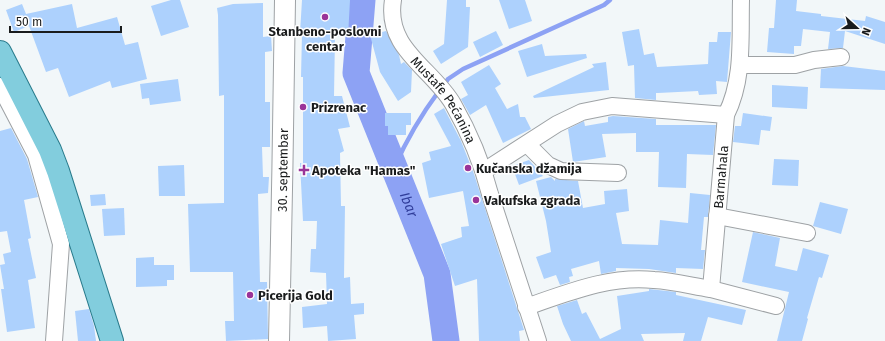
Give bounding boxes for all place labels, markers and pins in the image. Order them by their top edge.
marker: Stanbeno-poslovni centar [320,12,330,22]
place label: Stanbeno-poslovni centar [269,24,382,54]
place label: Prizrenac [311,100,367,115]
marker: Prizrenac [298,102,308,112]
place label: Kučanska džamija [476,161,582,176]
place label: Apoteka "Hamas" [311,163,416,178]
marker: Kučanska džamija [463,163,473,173]
marker: Apoteka "Hamas" [299,165,309,175]
place label: Vakufska zgrada [483,193,580,208]
marker: Vakufska zgrada [471,195,481,205]
place label: Picerija Gold [258,288,333,303]
marker: Picerija Gold [245,290,255,300]

